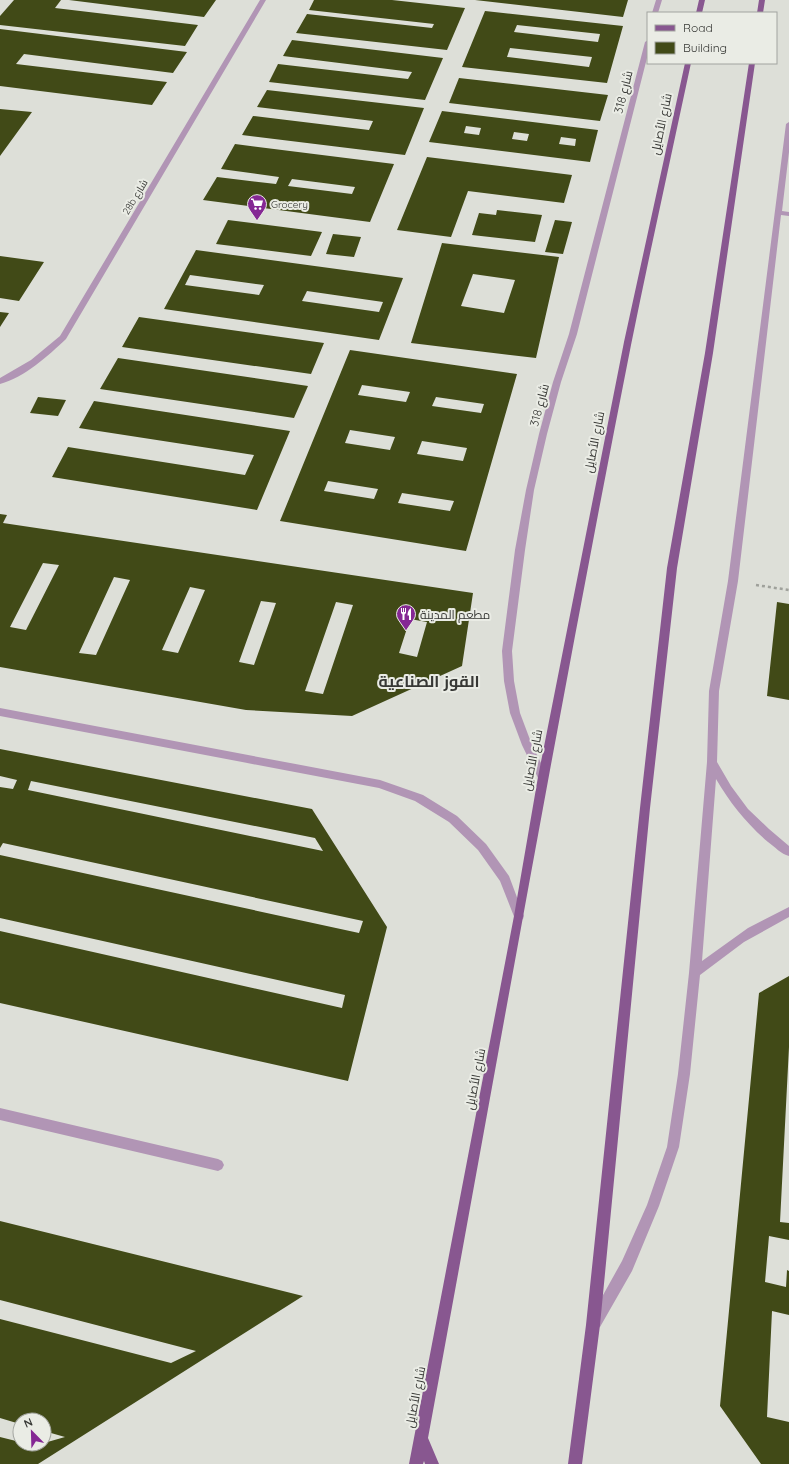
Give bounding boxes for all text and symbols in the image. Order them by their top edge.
legend [647,12,777,64]
text: Road [683,20,713,35]
text: Building [683,40,727,55]
street label: شارع 318 [610,69,637,115]
street label: شارع الأصايل [647,92,676,156]
street label: 28b شارع [119,177,151,217]
supermarket icon: Grocery [246,193,268,221]
place label: Grocery [271,198,308,211]
street label: شارع 318 [526,382,553,428]
street label: شارع الأصايل [581,410,608,474]
restaurant icon: مطعم المدينة [395,603,417,631]
place label: مطعم المدينة [420,607,490,623]
district label: القوز الصناعية [378,671,480,691]
street label: شارع الأصايل [519,728,546,792]
street label: شارع الأصايل [462,1047,489,1111]
street label: شارع الأصايل [402,1365,429,1429]
north arrow [12,1412,52,1452]
text: N [22,1415,35,1431]

